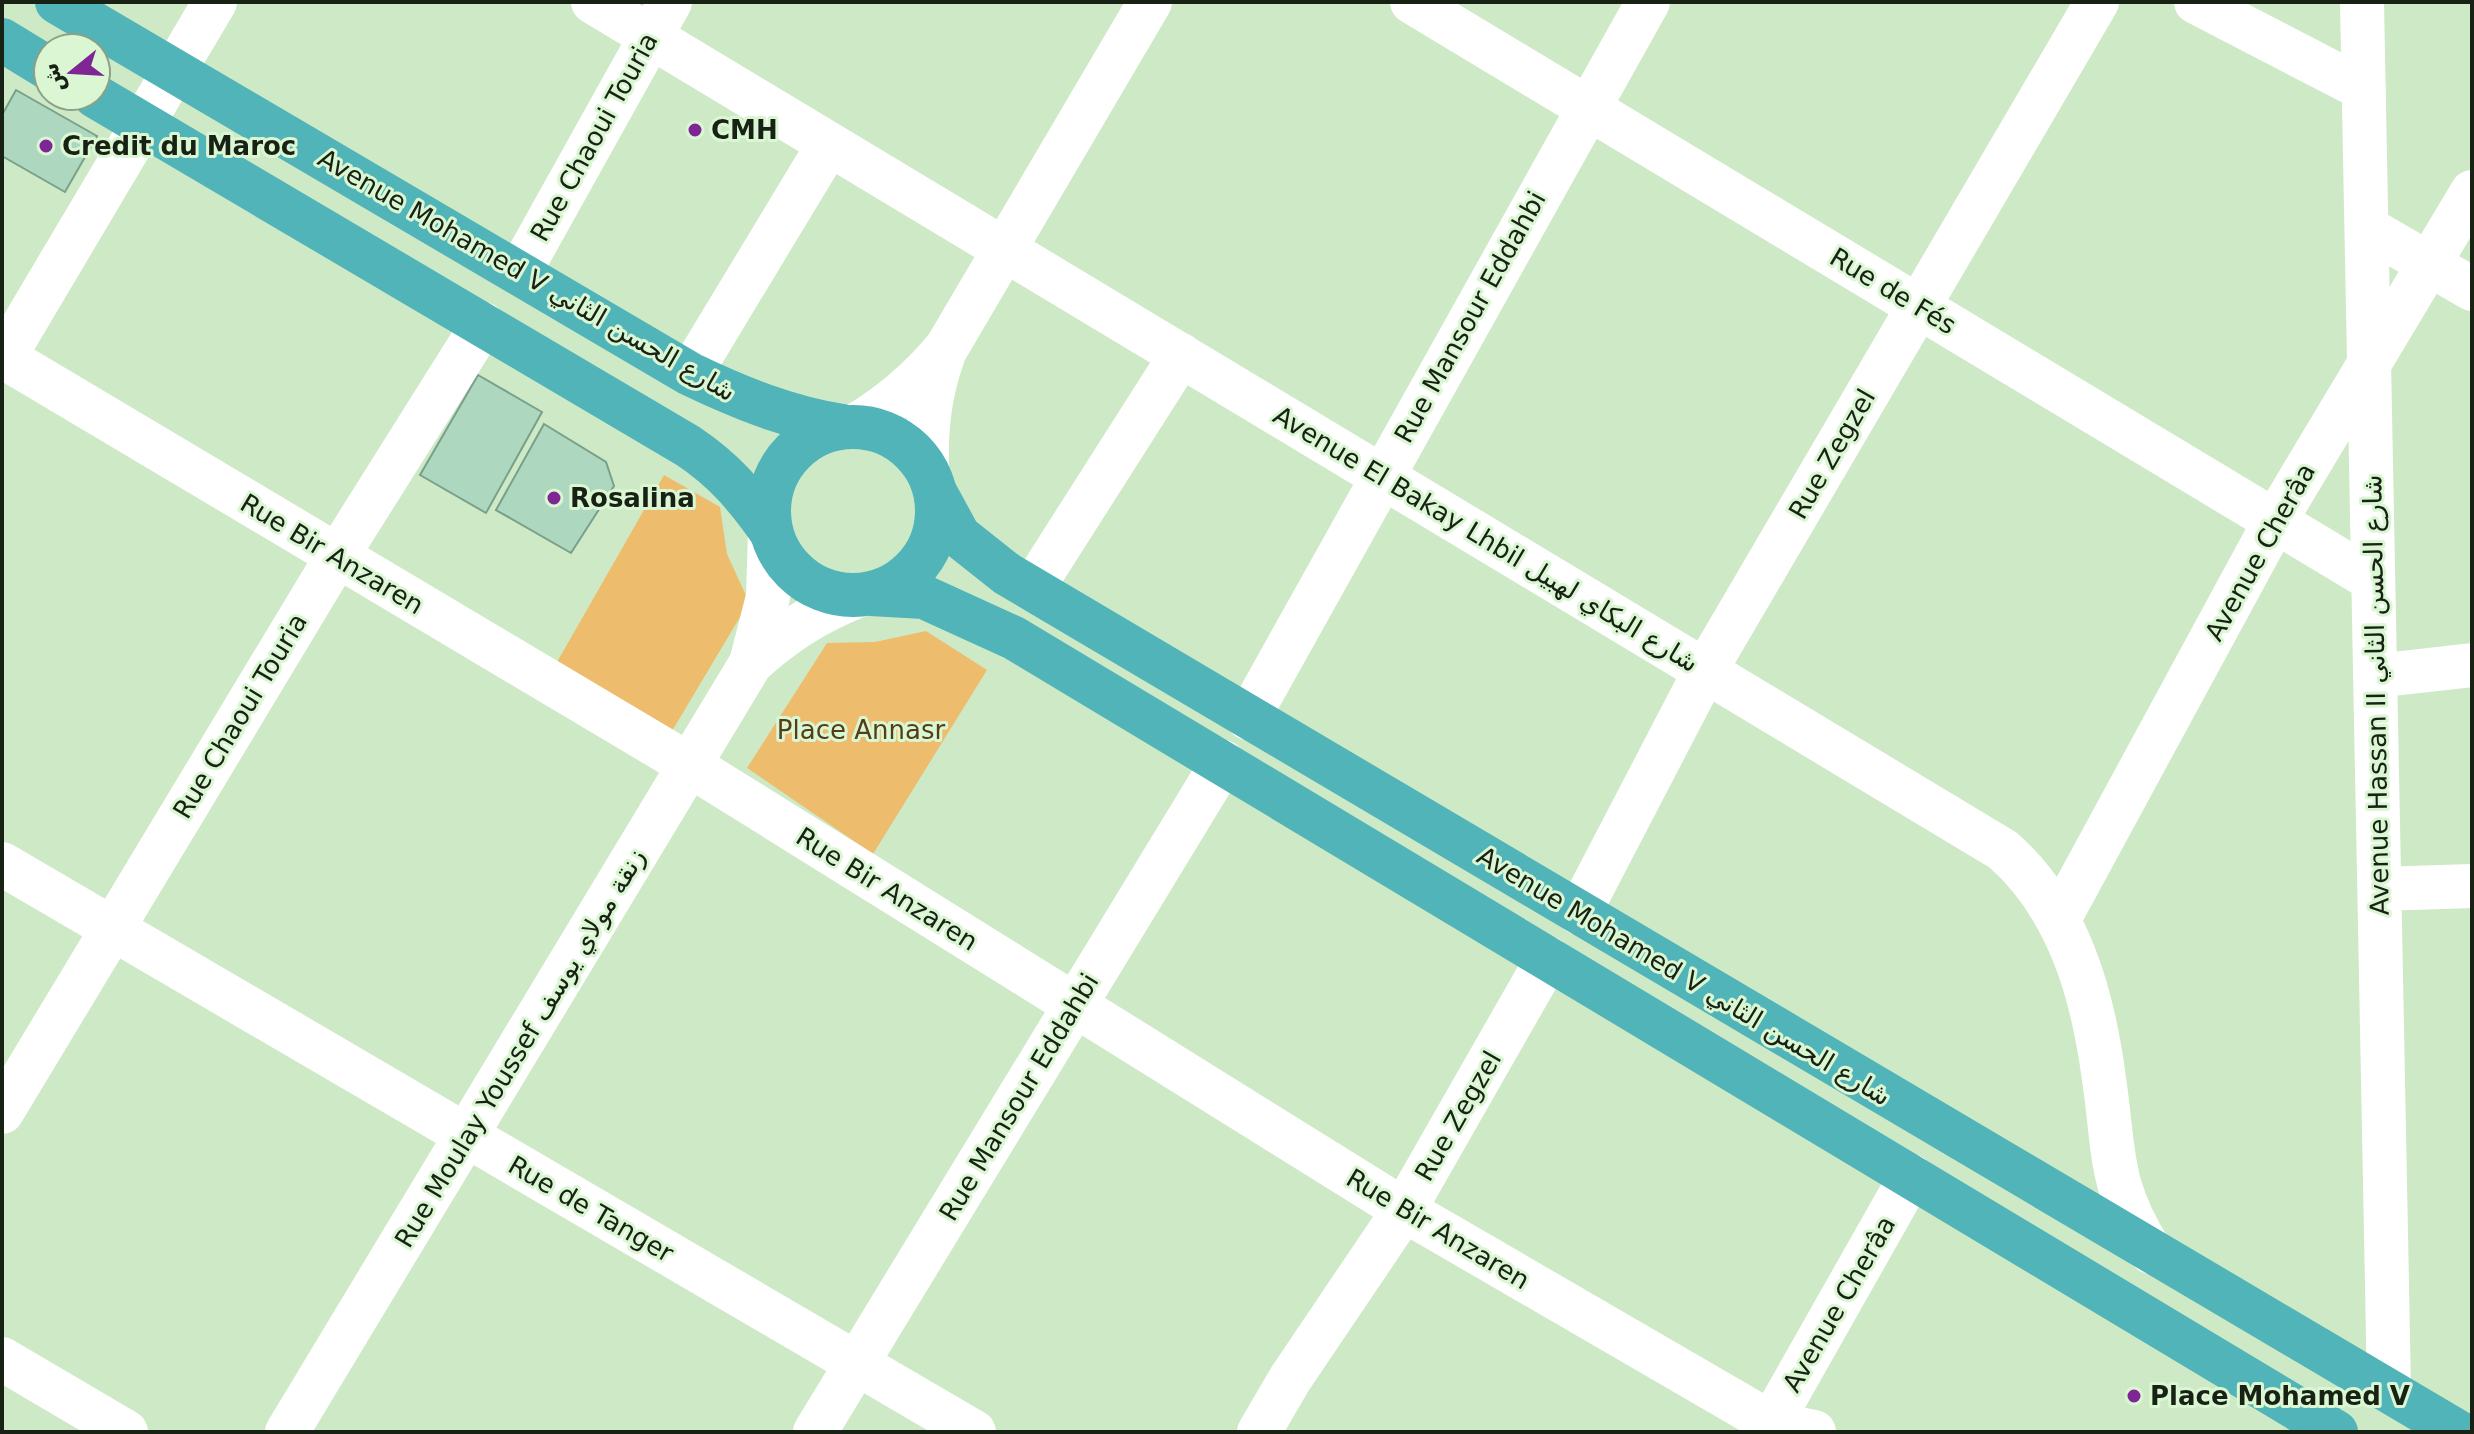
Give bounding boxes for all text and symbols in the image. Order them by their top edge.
street label: Rue Chaoui Touria [524,27,664,247]
north arrow [32,32,112,112]
text: ش [37,60,70,96]
place label: CMH [711,115,778,145]
marker: CMH [686,121,704,139]
place label: Credit du Maroc [62,131,296,161]
marker: Credit du Maroc [37,137,55,155]
street label: Avenue Mohamed V شارع الحسن الثاني [313,143,741,408]
street label: Rue Mansour Eddahbi [1388,186,1552,448]
street label: Rue de Fés [1825,242,1961,340]
street label: Rue Zegzel [1783,384,1881,524]
street label: Avenue El Bakay Lhbil شارع البكاي لهبيل [1268,400,1704,679]
street label: Avenue Cherâa [2199,458,2321,646]
street label: Avenue Hassan II شارع الحسن الثاني [2357,474,2396,916]
place label: Rosalina [570,483,695,513]
street label: Rue Bir Anzaren [235,488,429,620]
marker: Rosalina [545,489,563,507]
street label: Rue Chaoui Touria [167,608,313,824]
park label: Place Annasr [777,715,945,745]
street label: Rue Bir Anzaren [791,821,983,957]
street label: Avenue Mohamed V شارع الحسن الثاني [1471,840,1896,1113]
street label: Rue Moulay Youssef زنقة مولاي يوسف [389,843,652,1253]
street label: Rue Mansour Eddahbi [933,968,1105,1226]
street label: Rue Zegzel [1409,1046,1507,1186]
street label: Rue de Tanger [503,1150,679,1269]
street label: Rue Bir Anzaren [1341,1163,1535,1295]
street label: Avenue Cherâa [1776,1211,1902,1397]
place label: Place Mohamed V [2150,1381,2410,1411]
marker: Place Mohamed V [2125,1387,2143,1405]

